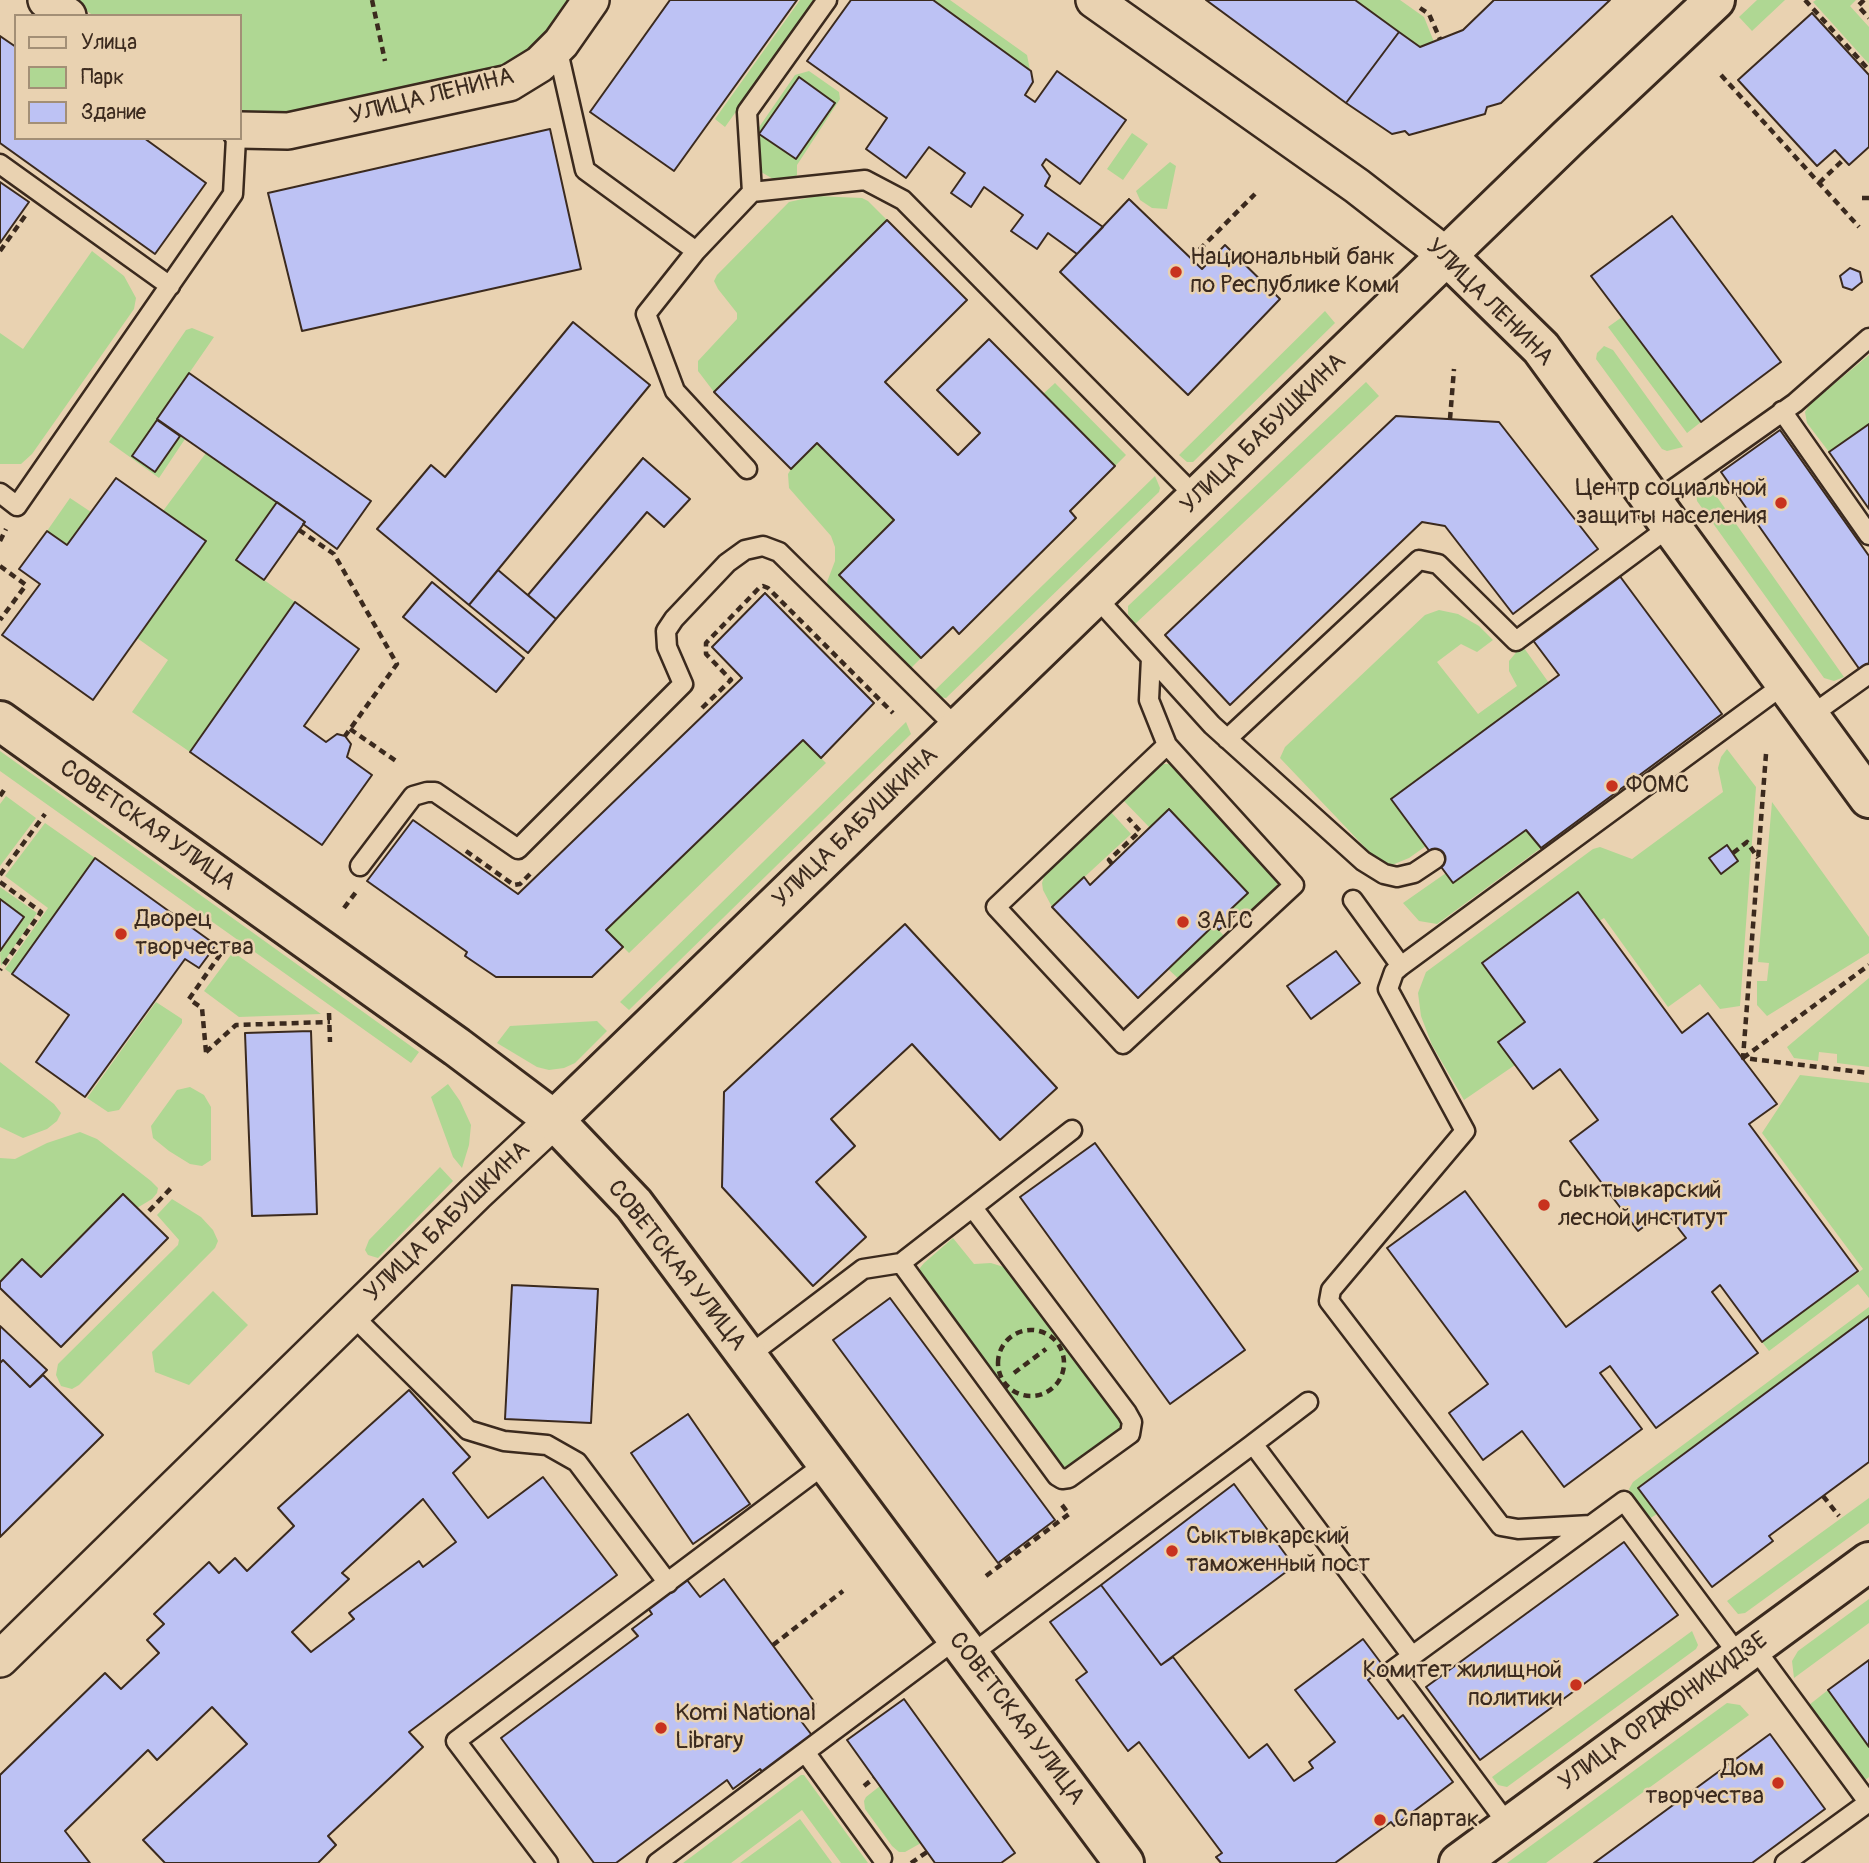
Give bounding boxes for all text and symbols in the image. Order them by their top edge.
legend [14,14,242,140]
text: Улица [81,29,137,56]
street label: УЛИЦА ЛЕНИНА [347,63,517,131]
text: Парк [81,64,124,91]
text: Здание [81,99,146,126]
street label: УЛИЦА ЛЕНИНА [1419,233,1559,373]
place label: Национальный банк по Республике Коми [1190,244,1398,300]
marker: Национальный банк по Республике Коми [1168,264,1184,280]
street label: УЛИЦА БАБУШКИНА [1175,348,1353,520]
place label: Центр социальной защиты населения [1576,475,1767,531]
marker: Центр социальной защиты населения [1773,495,1789,511]
street label: УЛИЦА БАБУШКИНА [767,742,945,914]
street label: СОВЕТСКАЯ УЛИЦА [53,754,241,898]
place label: ФОМС [1626,772,1689,800]
marker: ФОМС [1604,778,1620,794]
place label: Дворец творчества [135,906,254,962]
place label: ЗАГС [1197,908,1253,936]
marker: ЗАГС [1175,914,1191,930]
marker: Дворец творчества [113,926,129,942]
street label: УЛИЦА БАБУШКИНА [359,1136,537,1308]
street label: СОВЕТСКАЯ УЛИЦА [600,1175,752,1357]
place label: Сыктывкарский лесной институт [1558,1177,1728,1233]
marker: Сыктывкарский лесной институт [1536,1197,1552,1213]
place label: Сыктывкарский таможенный пост [1186,1523,1370,1579]
marker: Сыктывкарский таможенный пост [1164,1543,1180,1559]
street label: УЛИЦА ОРДЖОНИКИДЗЕ [1554,1626,1774,1798]
street label: СОВЕТСКАЯ УЛИЦА [942,1627,1090,1811]
place label: Комитет жилищной политики [1363,1657,1562,1713]
marker: Комитет жилищной политики [1568,1677,1584,1693]
place label: Komi National Library [675,1700,816,1756]
marker: Komi National Library [653,1720,669,1736]
place label: Дом творчества [1645,1755,1764,1811]
marker: Дом творчества [1770,1775,1786,1791]
place label: Спартак [1394,1806,1479,1834]
marker: Спартак [1372,1812,1388,1828]

